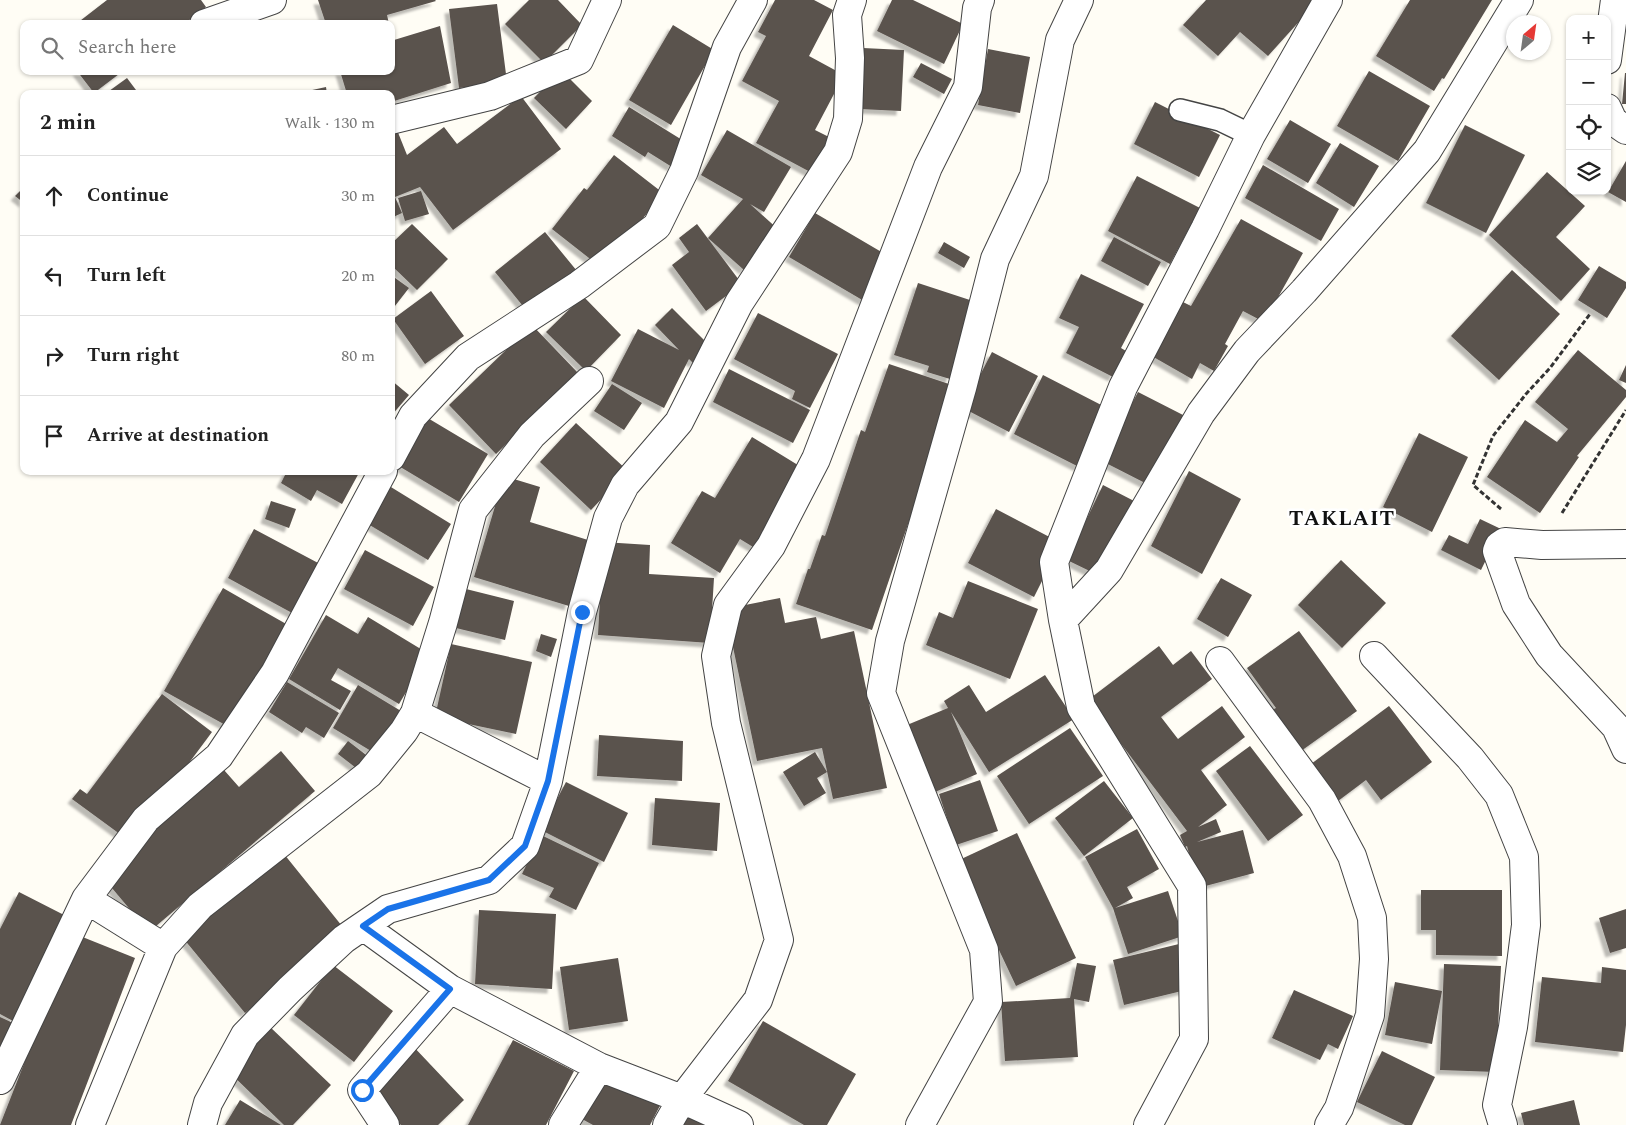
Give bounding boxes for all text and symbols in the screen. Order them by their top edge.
north arrow [1506,15,1551,60]
map controls [1566,15,1611,195]
button: + [1566,15,1611,60]
search box [20,20,395,75]
text: Search here [78,33,177,62]
icon: search [38,34,66,62]
button: − [1566,60,1611,105]
button: locate [1566,105,1611,150]
text: 2 min [40,107,96,139]
text: Walk · 130 m [284,111,375,135]
button: layers [1566,150,1611,195]
text: Continue [87,181,169,210]
icon: ahead [40,182,68,210]
text: 30 m [341,184,375,208]
text: Turn left [87,261,166,290]
icon: left [40,262,68,290]
text: 20 m [341,264,375,288]
text: Turn right [87,341,180,370]
icon: right [40,342,68,370]
text: 80 m [341,344,375,368]
text: Arrive at destination [87,421,269,450]
icon: arrive [40,422,68,450]
district label: TAKLAIT [1289,503,1395,535]
route end [571,601,594,624]
route start [351,1079,374,1102]

